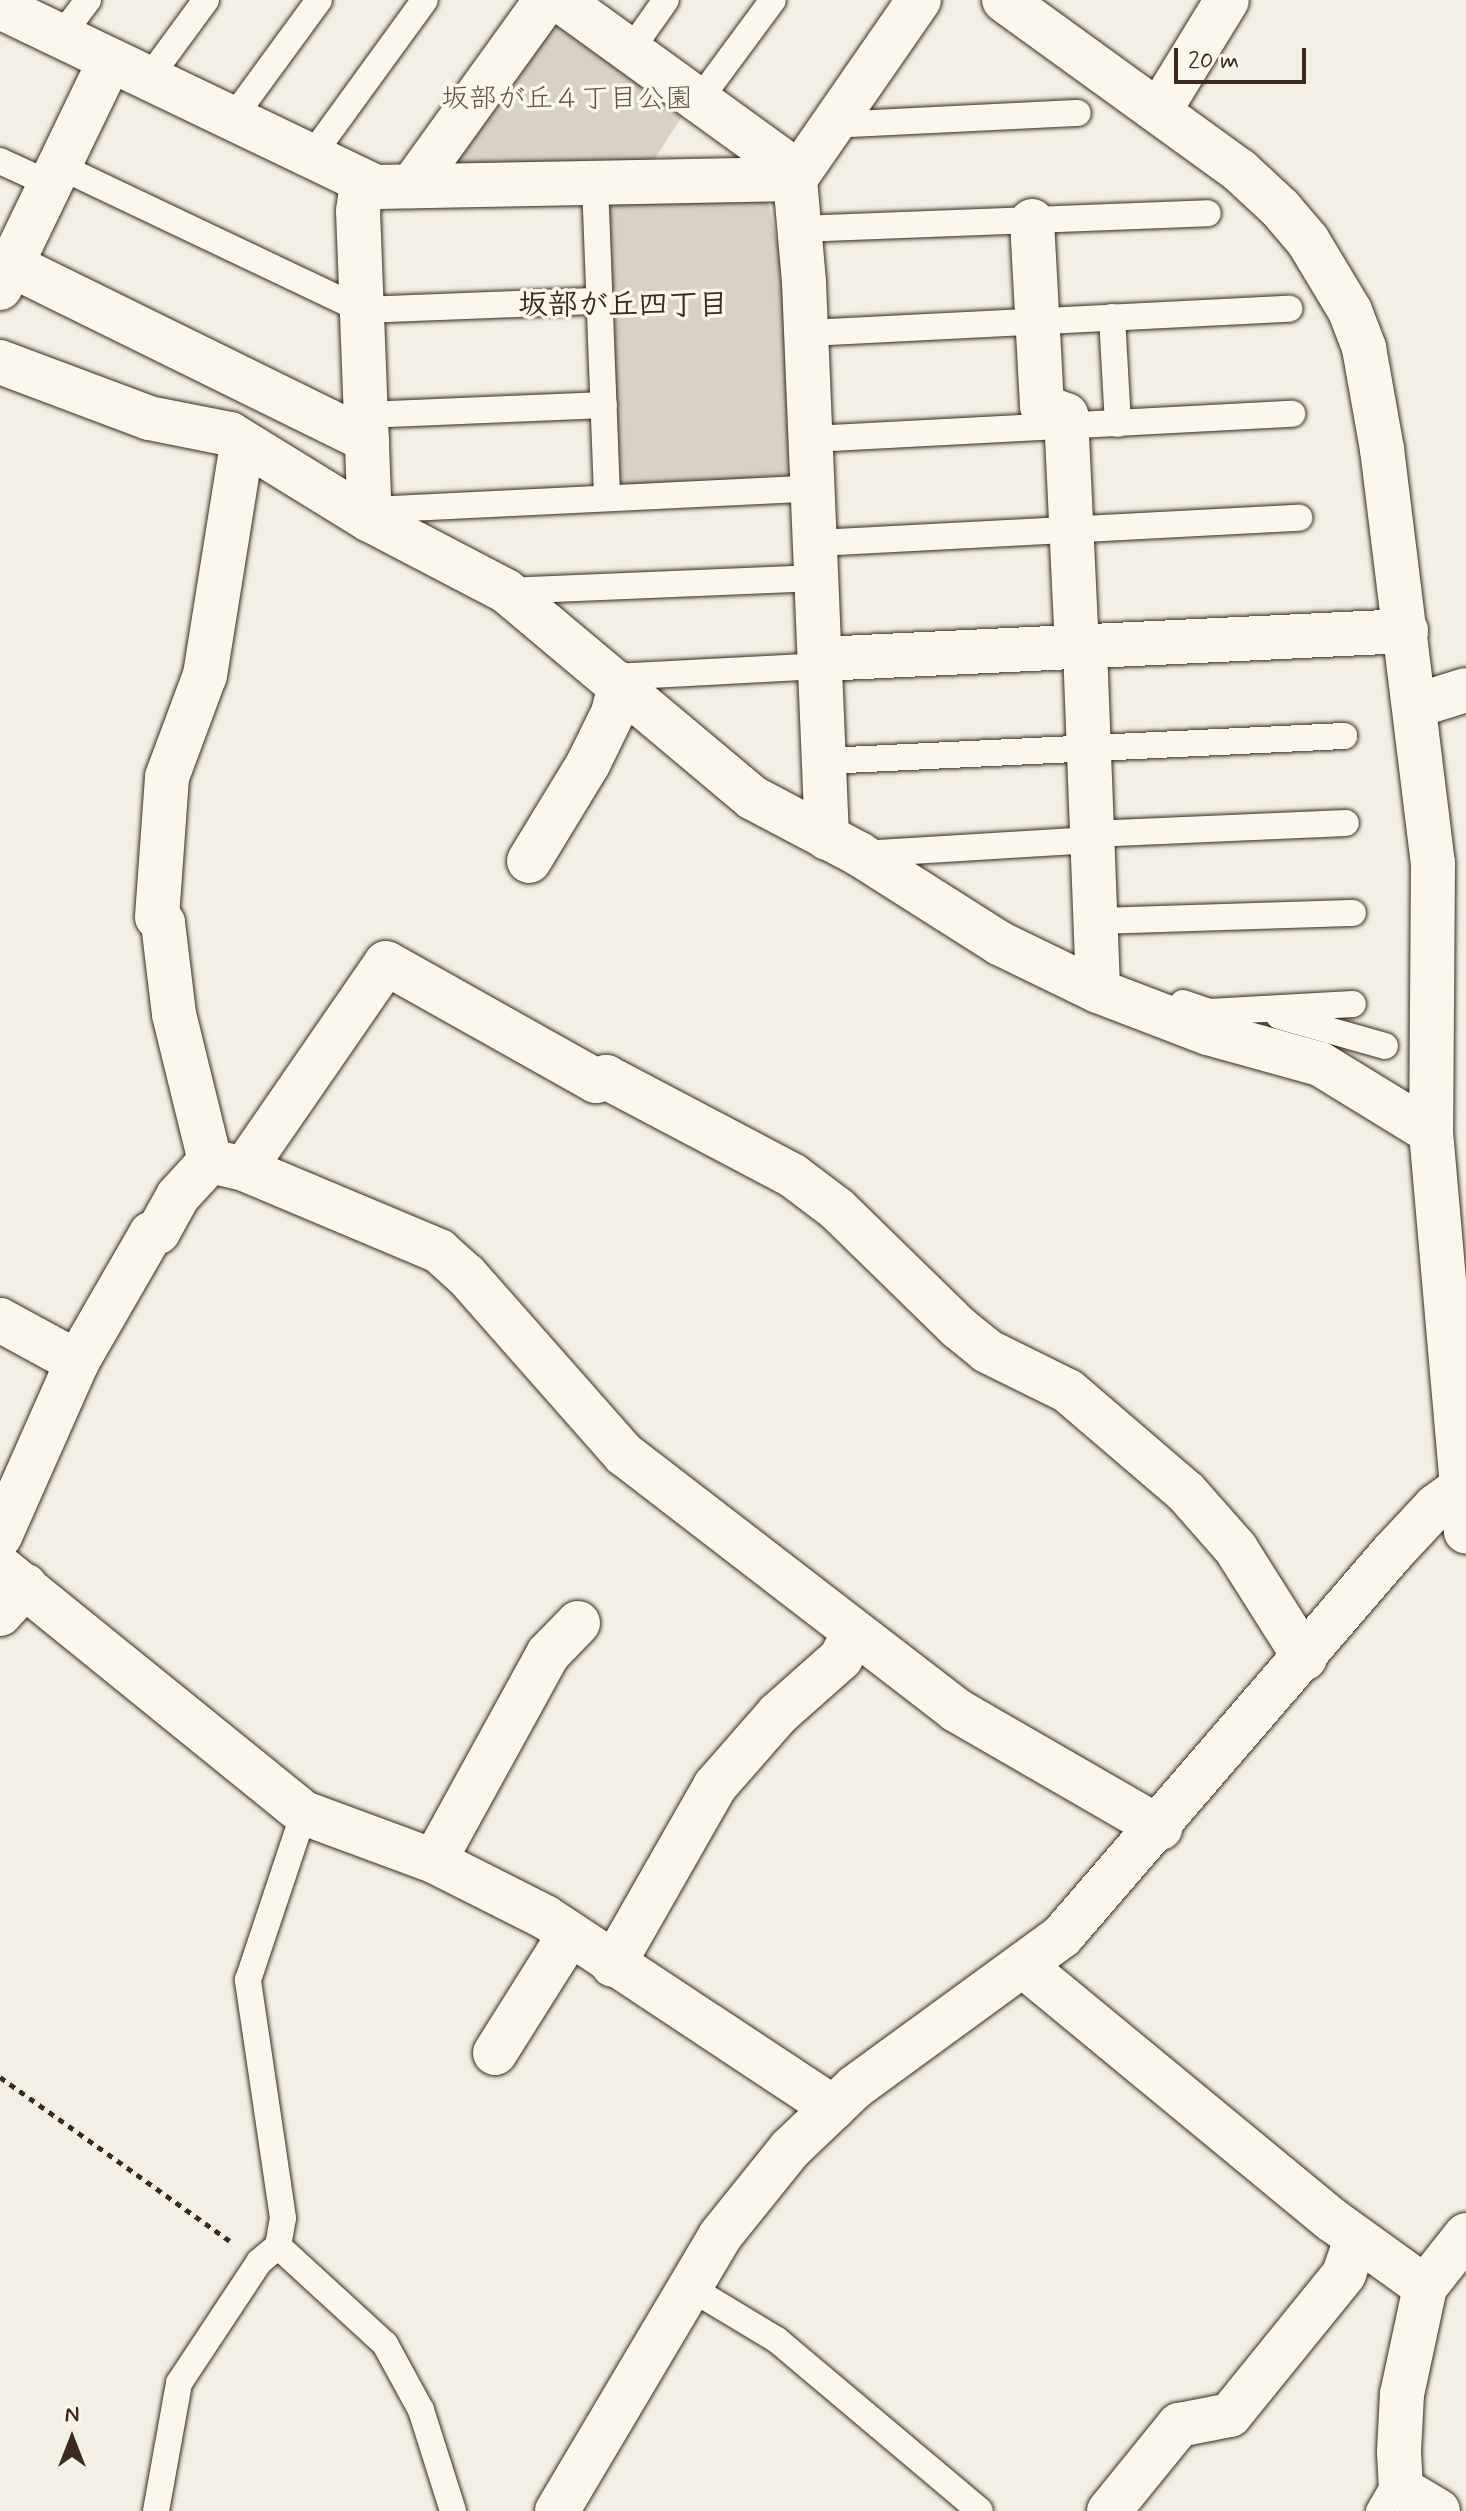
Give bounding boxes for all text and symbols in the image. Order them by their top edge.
scale bar [1178,32,1310,82]
text: 20 m [1188,46,1239,77]
park label: 坂部が丘４丁目公園 [441,83,693,117]
district label: 坂部が丘四丁目 [518,288,728,324]
north arrow [32,2399,112,2479]
text: N [65,2401,79,2429]

